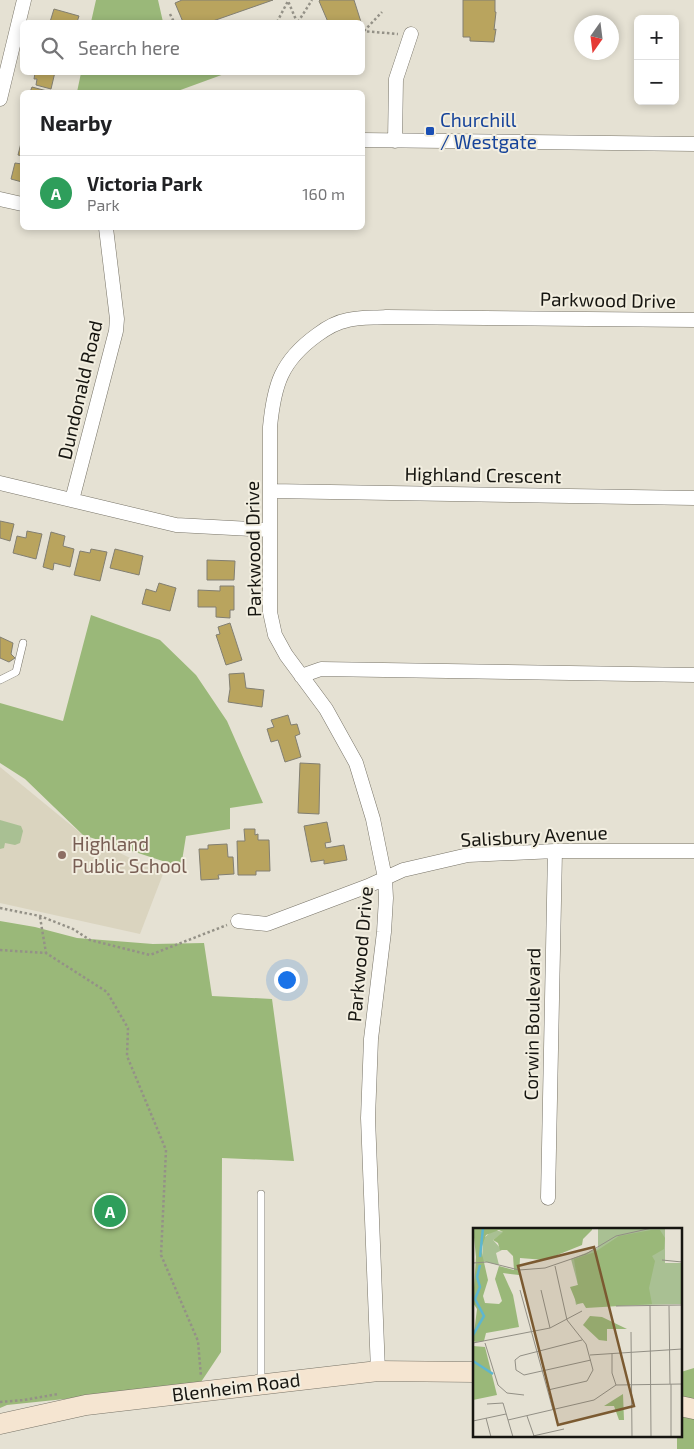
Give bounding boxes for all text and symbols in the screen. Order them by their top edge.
north arrow [574,15,619,60]
map controls [634,15,679,105]
button: + [634,15,679,60]
search box [20,20,365,75]
icon: search [38,34,66,62]
text: Search here [78,36,180,59]
button: − [634,60,679,105]
place label: Churchill / Westgate [440,108,537,153]
text: Nearby [40,110,112,135]
marker: Churchill / Westgate [424,125,436,137]
text: Victoria Park [87,172,203,195]
text: A [51,184,61,203]
text: 160 m [302,184,345,203]
text: Park [87,195,120,214]
street label: Parkwood Drive [540,287,676,312]
street label: Dundonald Road [52,318,107,462]
street label: Highland Crescent [404,462,562,487]
street label: Parkwood Drive [240,481,265,617]
street label: Salisbury Avenue [460,820,608,851]
place label: Highland Public School [72,832,187,877]
marker: Highland Public School [56,849,68,861]
street label: Parkwood Drive [342,885,377,1023]
street label: Corwin Boulevard [519,947,544,1101]
your location [274,967,300,993]
pin: A [94,1192,126,1230]
inset map [473,1228,682,1436]
street label: Blenheim Road [170,1367,301,1406]

